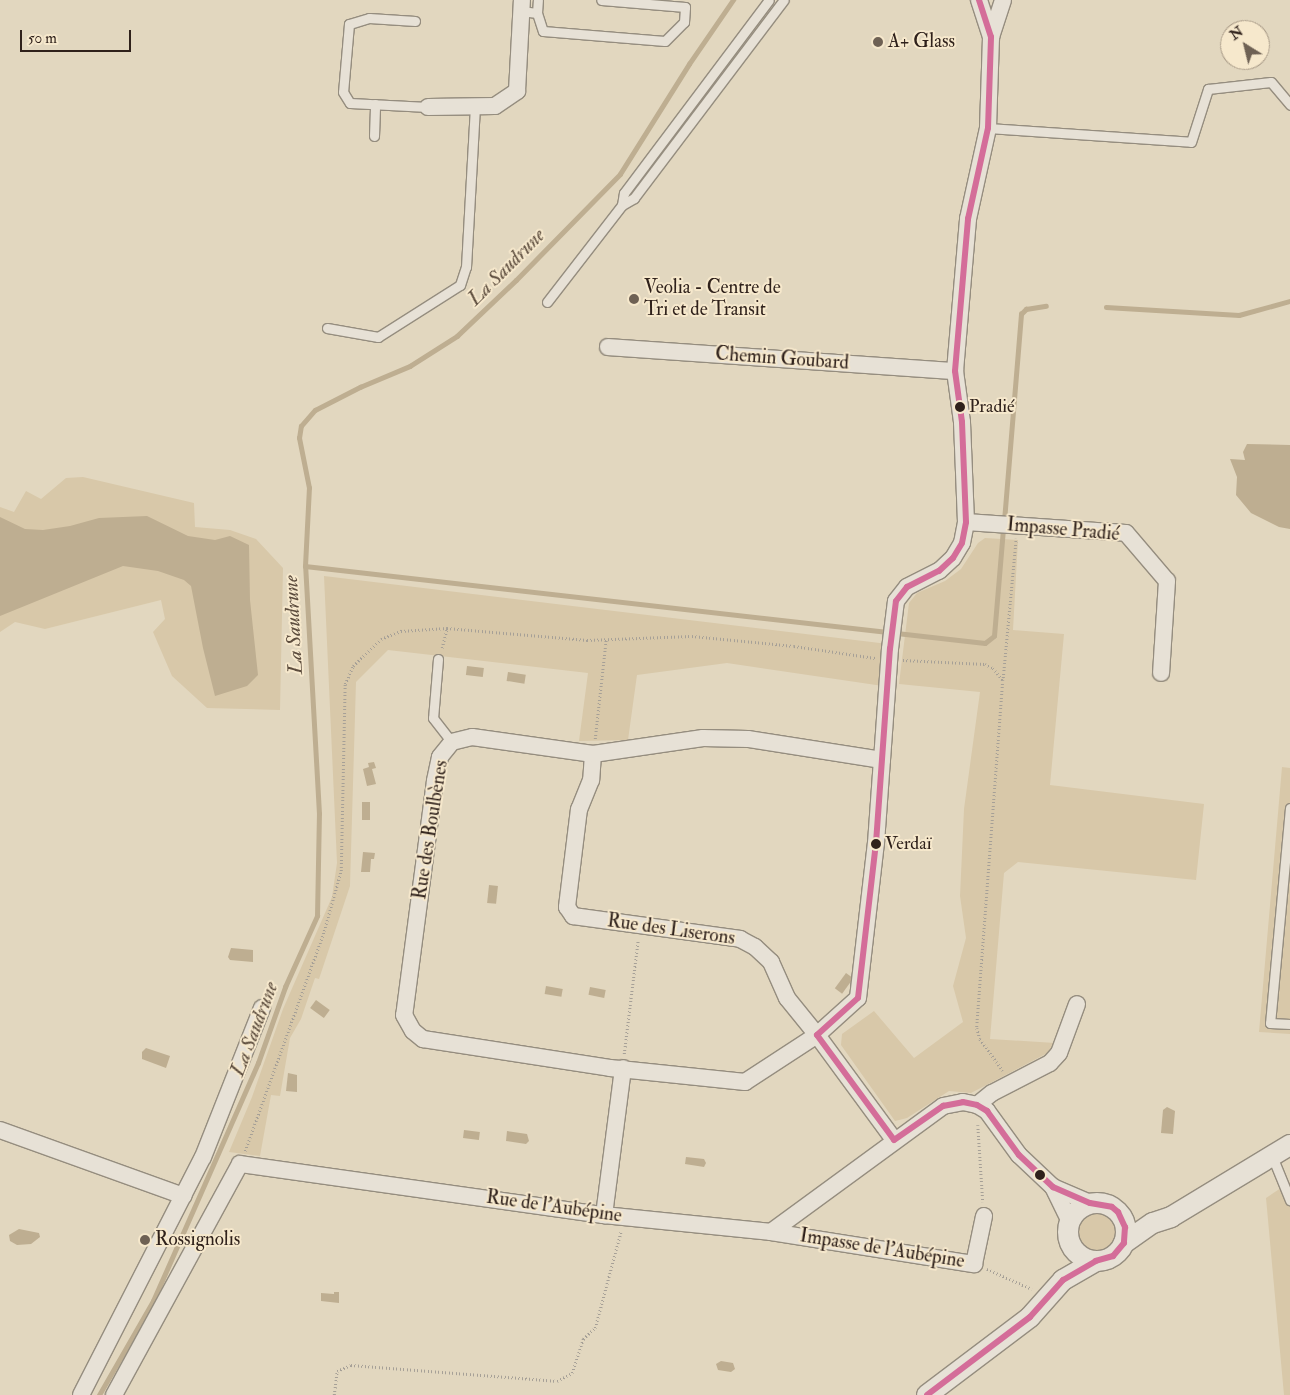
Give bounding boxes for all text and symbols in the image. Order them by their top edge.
scale bar [22,20,134,52]
north arrow [1220,20,1270,70]
text: N [1226,23,1247,44]
text: 50 m [28,29,57,48]
place label: A+ Glass [888,31,955,53]
marker: A+ Glass [872,36,884,48]
water label: La Saudrune [462,223,550,311]
place label: Veolia - Centre de Tri et de Transit [644,277,781,321]
marker: Veolia - Centre de Tri et de Transit [628,293,640,305]
street label: Chemin Goubard [714,343,850,375]
place label: Pradié [969,396,1015,418]
marker: Pradié [955,402,965,412]
street label: Impasse Pradié [1006,514,1120,546]
water label: La Saudrune [278,575,308,675]
street label: Rue des Boulbènes [409,759,453,901]
place label: Verdaï [885,833,931,855]
marker: Verdaï [871,839,881,849]
street label: Rue des Liserons [606,910,736,950]
water label: La Saudrune [225,978,283,1080]
unlabelled marker [1035,1170,1045,1180]
street label: Rue de l'Aubépine [485,1186,623,1228]
street label: Impasse de l'Aubépine [798,1225,966,1273]
place label: Rossignolis [155,1229,240,1251]
marker: Rossignolis [139,1234,151,1246]

